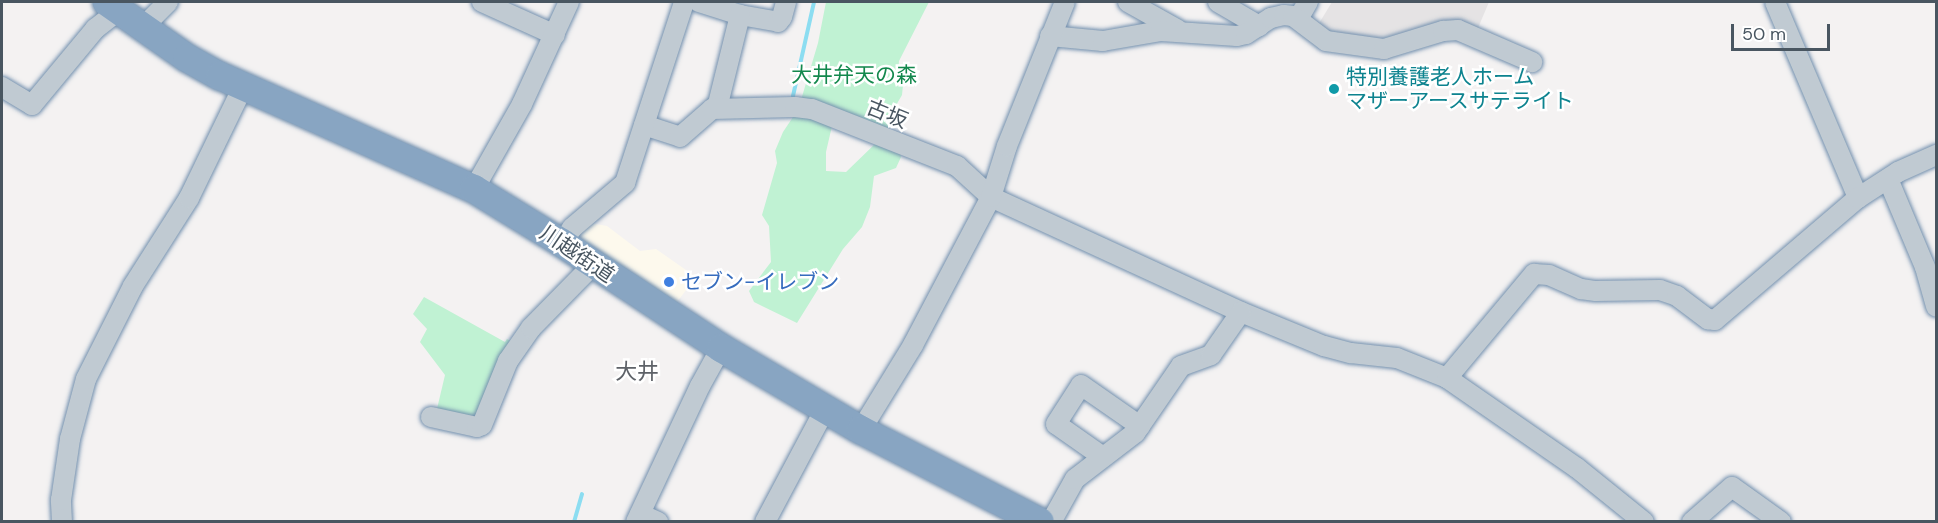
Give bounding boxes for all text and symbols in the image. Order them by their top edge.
scale bar [1734,12,1833,50]
text: 50 m [1742,22,1786,46]
park label: 大井弁天の森 [791,62,917,88]
place label: 特別養護老人ホーム マザーアースサテライト [1346,64,1576,114]
marker: 特別養護老人ホーム マザーアースサテライト [1327,82,1341,96]
street label: 古坂 [863,94,911,134]
street label: 川越街道 [535,220,619,288]
place label: セブン-イレブン [681,269,839,295]
marker: セブン-イレブン [662,275,676,289]
district label: 大井 [615,359,659,385]

